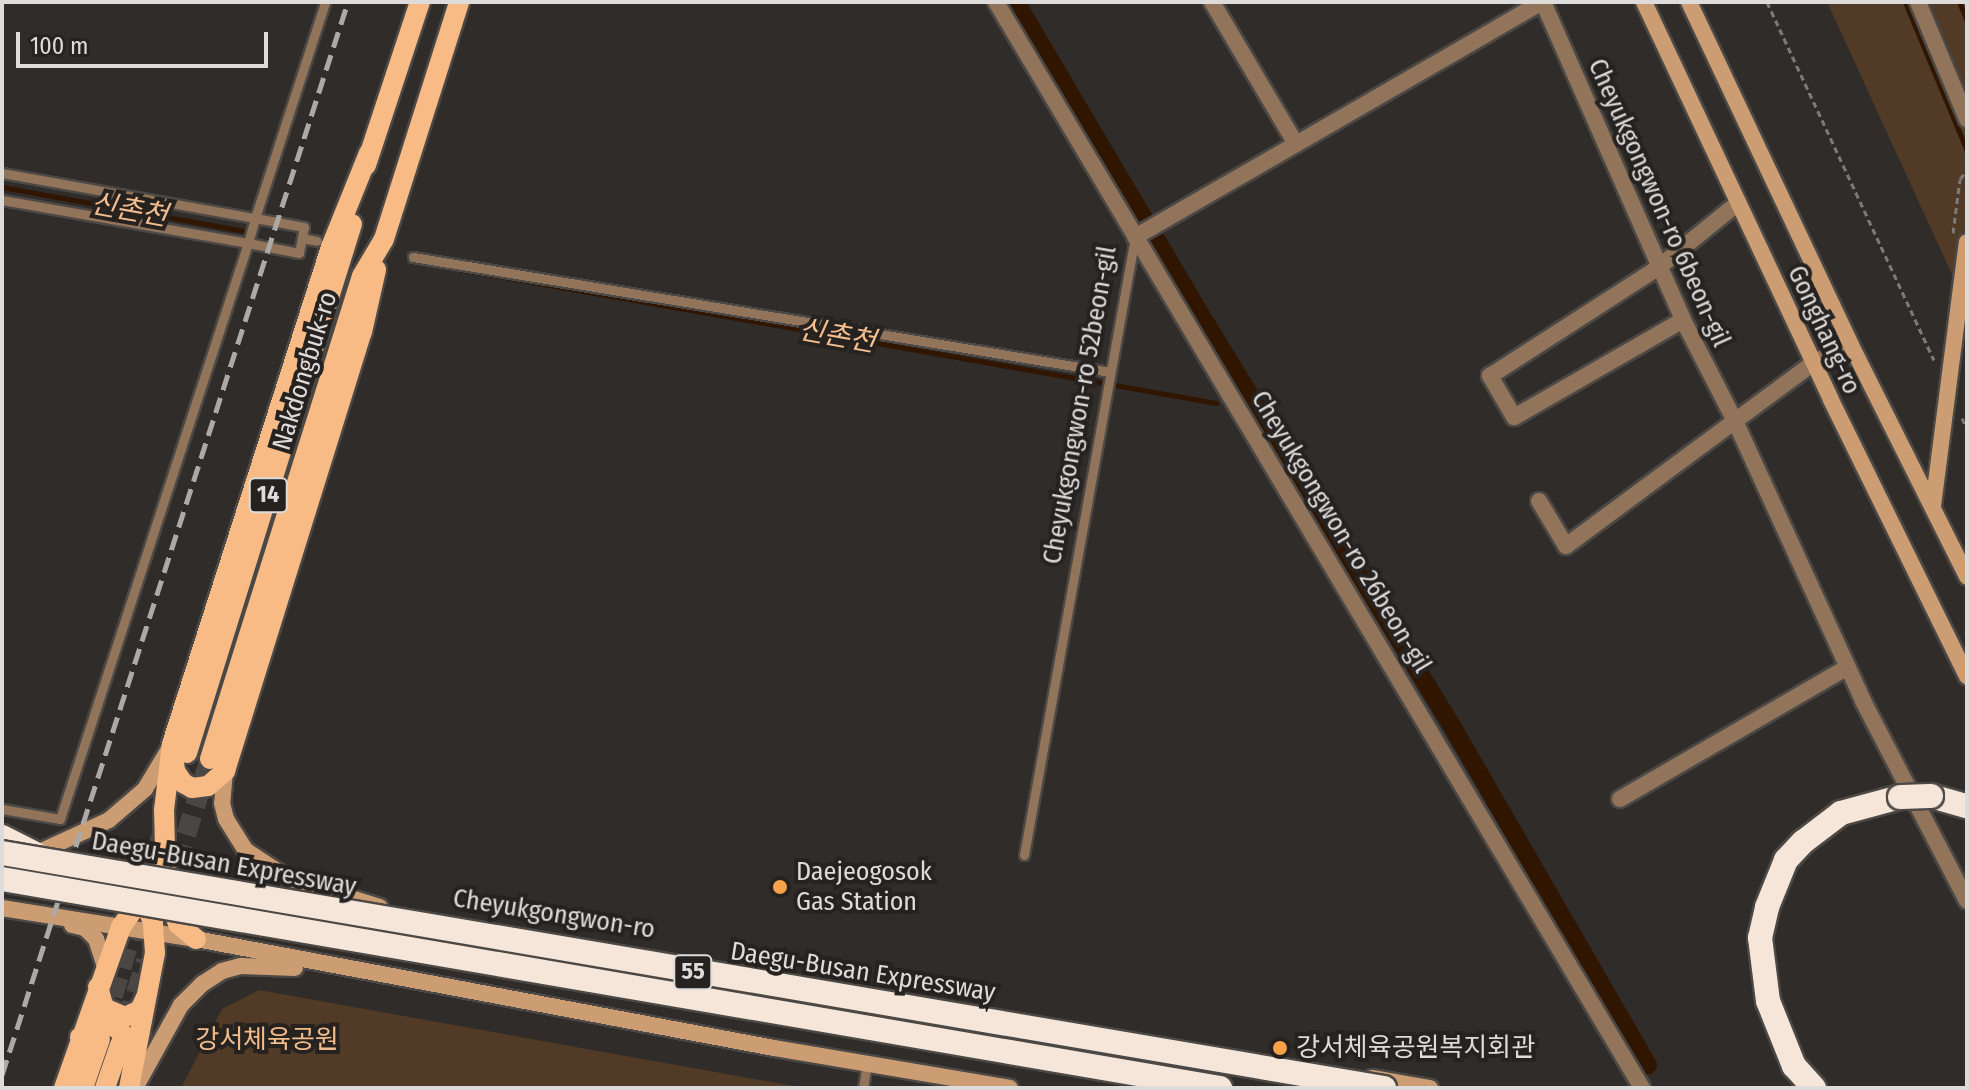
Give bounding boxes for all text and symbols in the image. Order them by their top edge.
scale bar [20,16,272,66]
text: 100 m [30,32,88,60]
street label: Cheyukgongwon-ro 6beon-gil [1581,54,1737,352]
water label: 신촌천 [88,187,170,233]
street label: Cheyukgongwon-ro 52beon-gil [1037,244,1123,566]
street label: Gonghang-ro [1781,261,1867,399]
street label: Nakdongbuk-ro [266,288,344,454]
water label: 신촌천 [796,313,878,359]
street label: Cheyukgongwon-ro 26beon-gil [1244,385,1438,679]
road number: 14 [248,475,288,515]
street label: Daegu-Busan Expressway [89,825,359,903]
place label: Daejeogosok Gas Station [796,856,932,918]
marker: Daejeogosok Gas Station [771,878,789,896]
street label: Cheyukgongwon-ro [451,883,657,945]
street label: Daegu-Busan Expressway [728,936,998,1008]
road number: 55 [673,952,713,992]
park label: 강서체육공원 [195,1024,339,1056]
place label: 강서체육공원복지회관 [1296,1032,1535,1064]
marker: 강서체육공원복지회관 [1271,1039,1289,1057]

